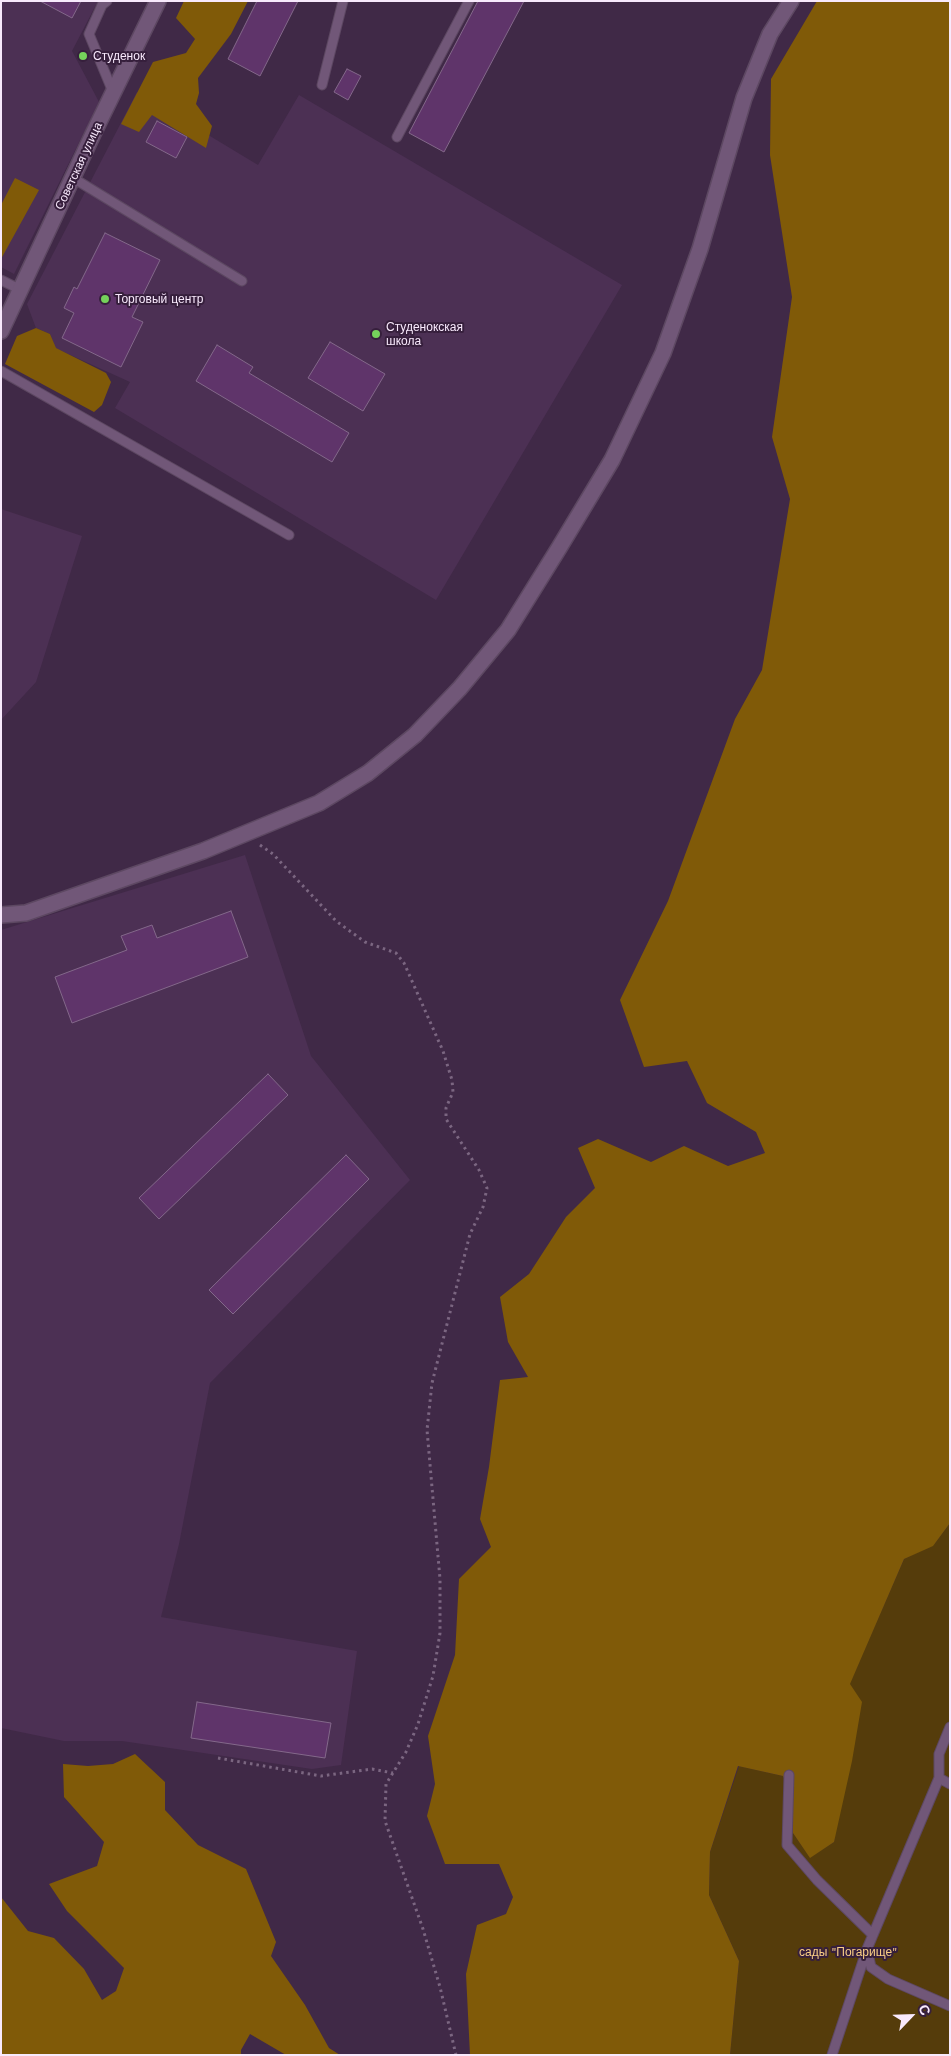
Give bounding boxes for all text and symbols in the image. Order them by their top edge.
place label: Студенок [93,49,145,63]
marker: Студенок [77,50,89,62]
street label: Советская улица [52,120,106,212]
place label: Торговый центр [115,292,204,306]
marker: Торговый центр [99,293,111,305]
place label: Студенокская школа [386,320,463,348]
marker: Студенокская школа [370,328,382,340]
park label: сады "Погарище" [799,1945,897,1959]
north arrow [886,1991,936,2041]
text: С [915,2002,934,2018]

